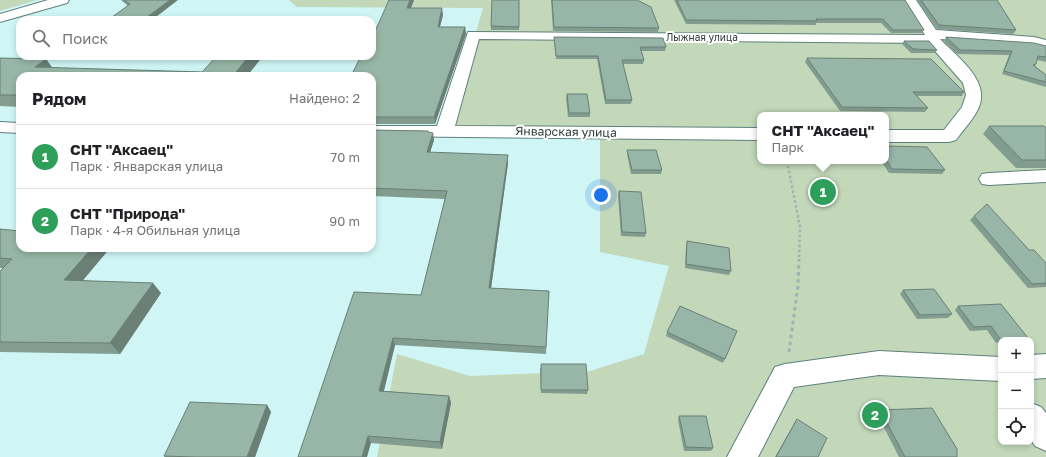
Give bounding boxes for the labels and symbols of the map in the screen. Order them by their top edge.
street label: Лыжная улица [666,31,738,43]
street label: Январская улица [515,123,617,140]
pin: 1 [810,177,836,207]
your location [591,185,611,205]
pin: 2 [862,400,888,430]

